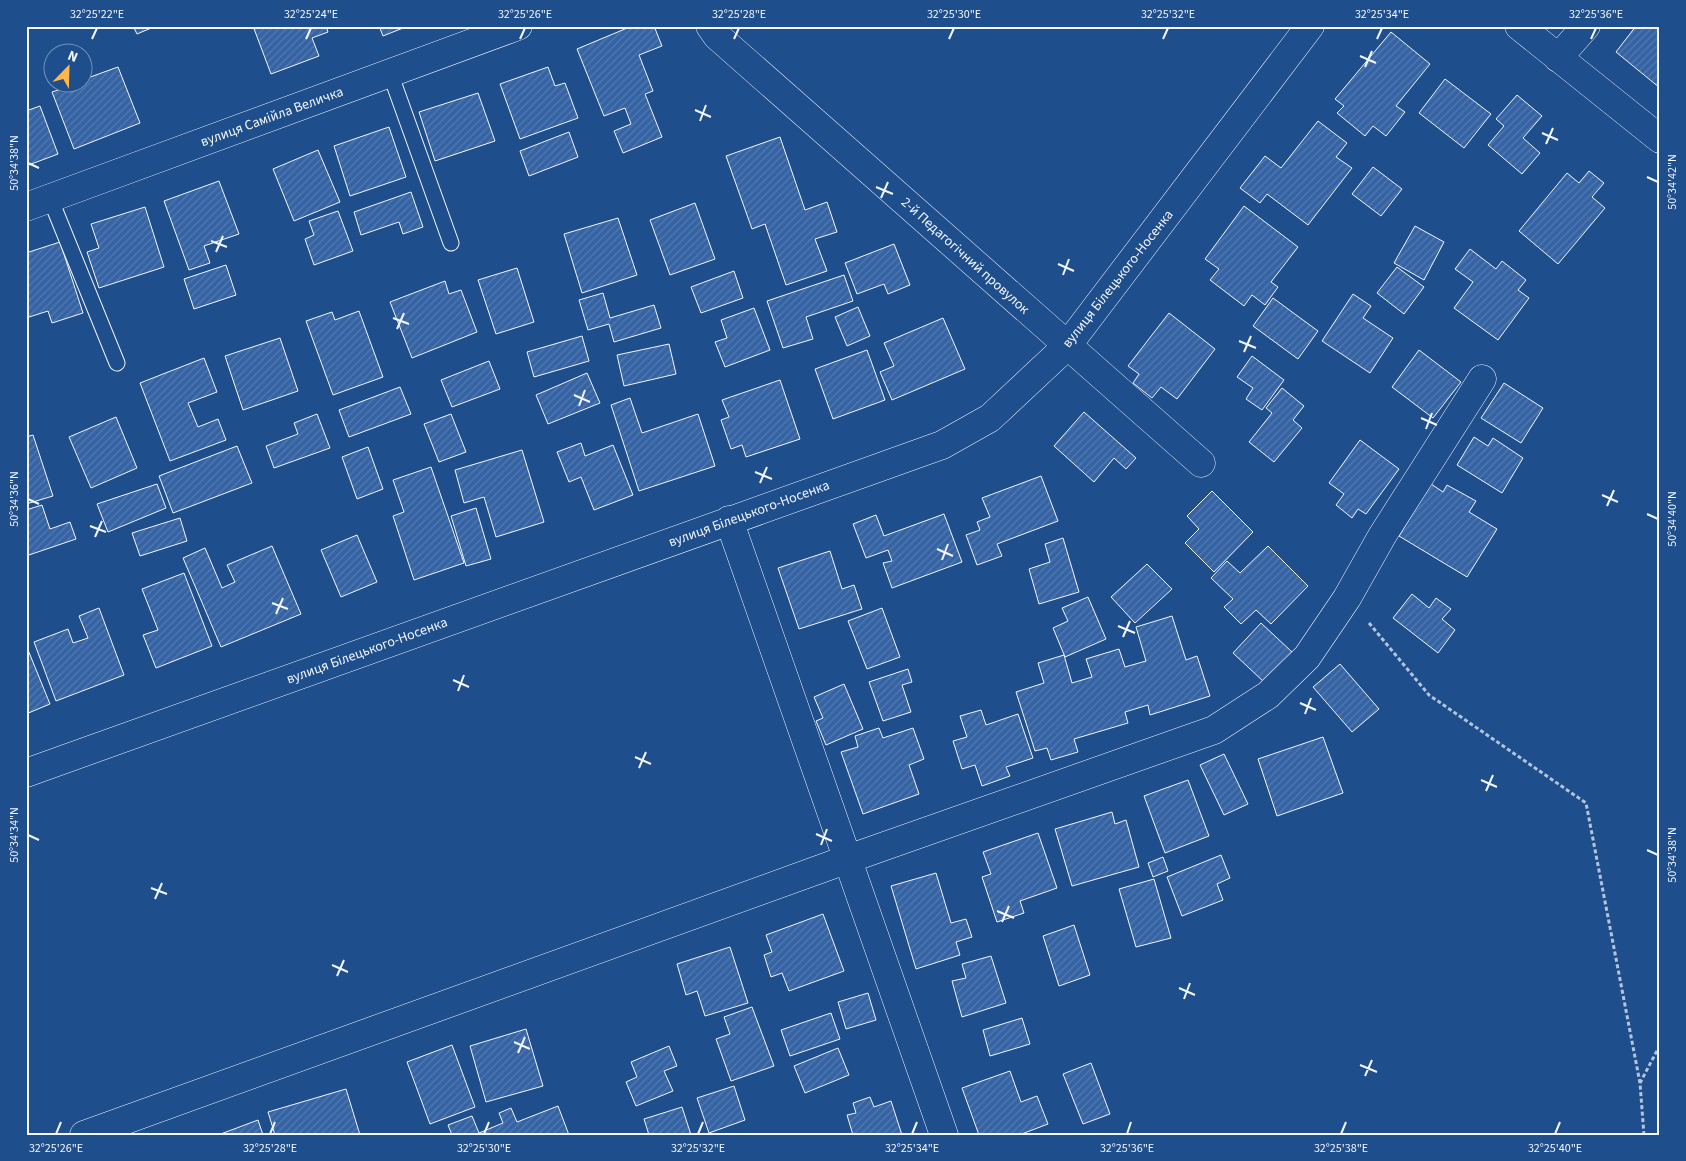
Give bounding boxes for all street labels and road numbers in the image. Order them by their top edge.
street label: вулиця Самійла Величка [198,82,346,152]
street label: 2-й Педагогічний провулок [896,193,1034,319]
street label: вулиця Білецького-Носенка [1058,206,1178,352]
street label: вулиця Білецького-Носенка [666,475,832,553]
street label: вулиця Білецького-Носенка [284,612,450,690]

